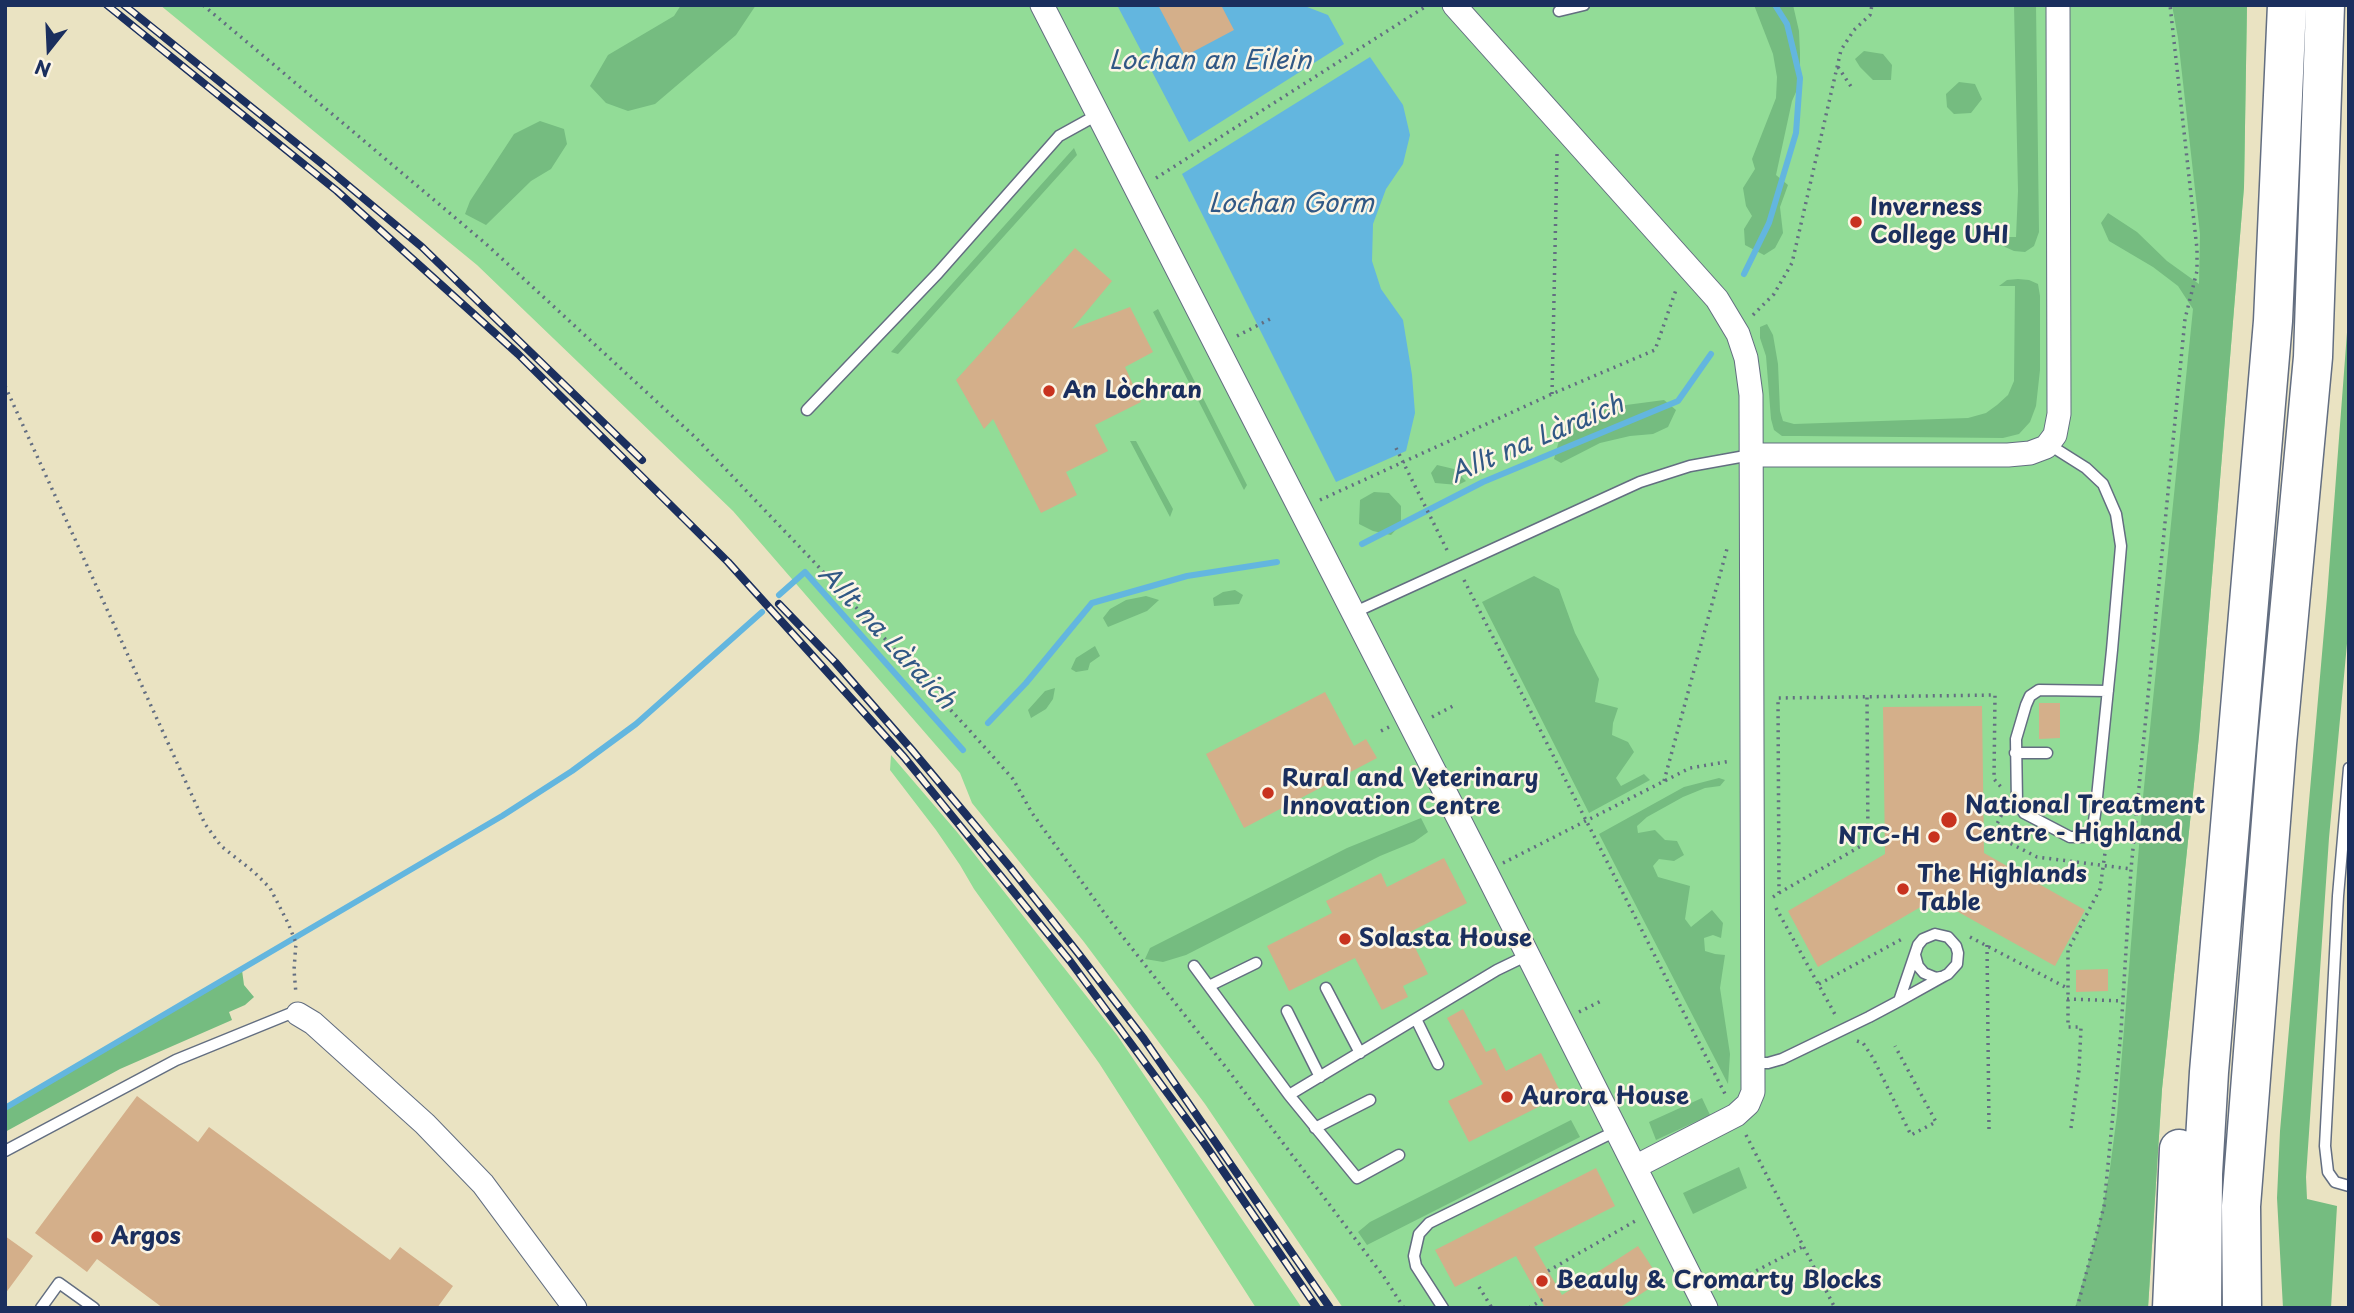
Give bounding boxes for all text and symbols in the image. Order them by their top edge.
north arrow [14,14,84,84]
water label: Lochan an Eilein [1109,46,1311,78]
text: N [31,53,54,85]
water label: Lochan Gorm [1208,189,1374,221]
place label: Inverness College UHI [1870,194,2009,250]
marker: Inverness College UHI [1848,214,1864,230]
place label: An Lòchran [1063,377,1202,405]
marker: An Lòchran [1041,383,1057,399]
water label: Allt na Làraich [1446,389,1628,491]
water label: Allt na Làraich [811,560,961,716]
place label: Rural and Veterinary Innovation Centre [1282,765,1539,821]
marker: Rural and Veterinary Innovation Centre [1260,785,1276,801]
place label: National Treatment Centre - Highland [1965,792,2206,848]
marker: National Treatment Centre - Highland [1939,810,1959,830]
place label: NTC-H [1838,823,1920,851]
marker: NTC-H [1926,829,1942,845]
place label: The Highlands Table [1917,861,2087,917]
marker: The Highlands Table [1895,881,1911,897]
place label: Solasta House [1359,925,1532,953]
marker: Solasta House [1337,931,1353,947]
place label: Aurora House [1521,1083,1689,1111]
marker: Aurora House [1499,1089,1515,1105]
place label: Argos [111,1223,181,1251]
marker: Argos [89,1229,105,1245]
place label: Beauly & Cromarty Blocks [1556,1267,1881,1295]
marker: Beauly & Cromarty Blocks [1534,1273,1550,1289]

